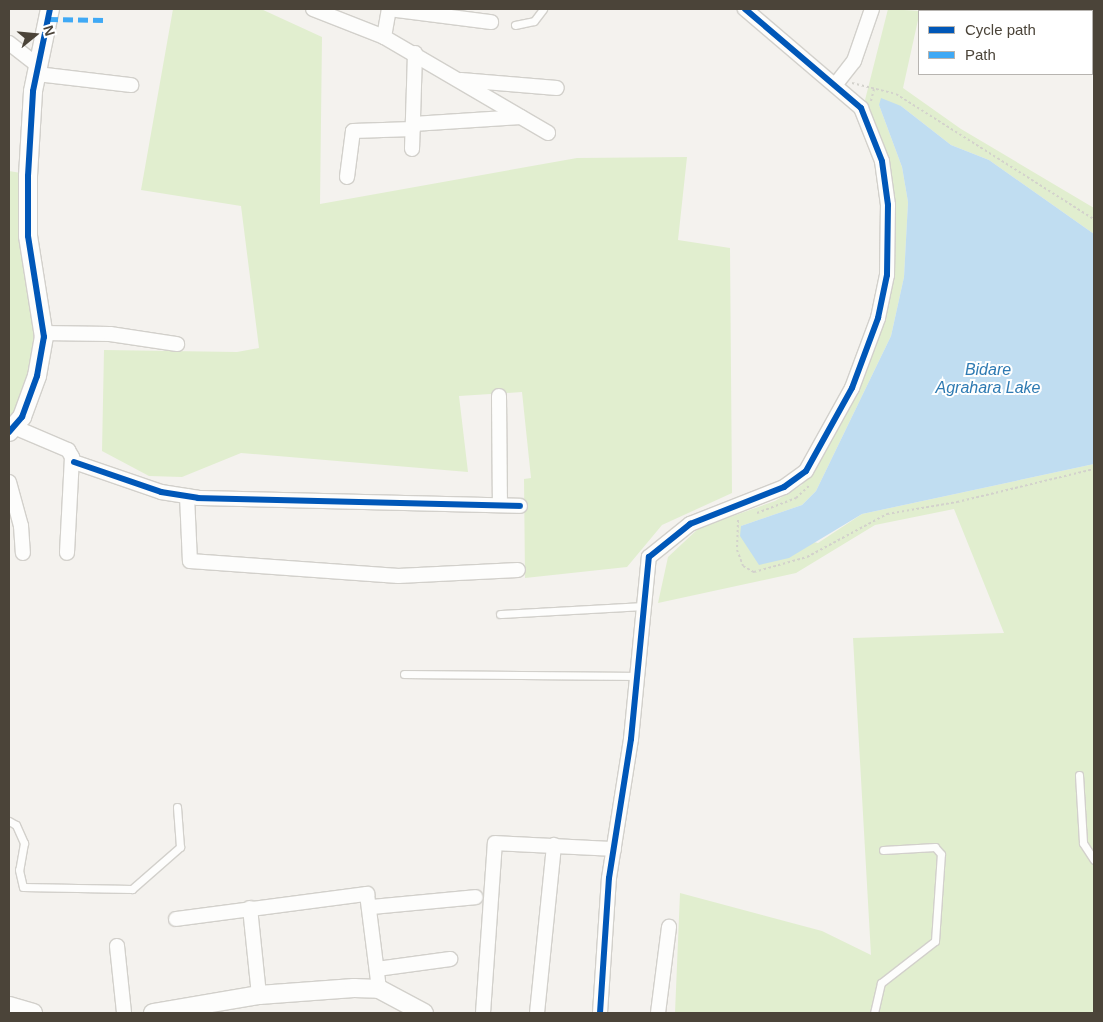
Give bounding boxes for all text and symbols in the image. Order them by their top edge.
north arrow [10,10,60,60]
legend [918,10,1093,75]
text: Cycle path [965,21,1036,38]
text: N [40,23,58,38]
text: Path [965,46,996,63]
water label: Bidare Agrahara Lake [936,360,1040,398]

